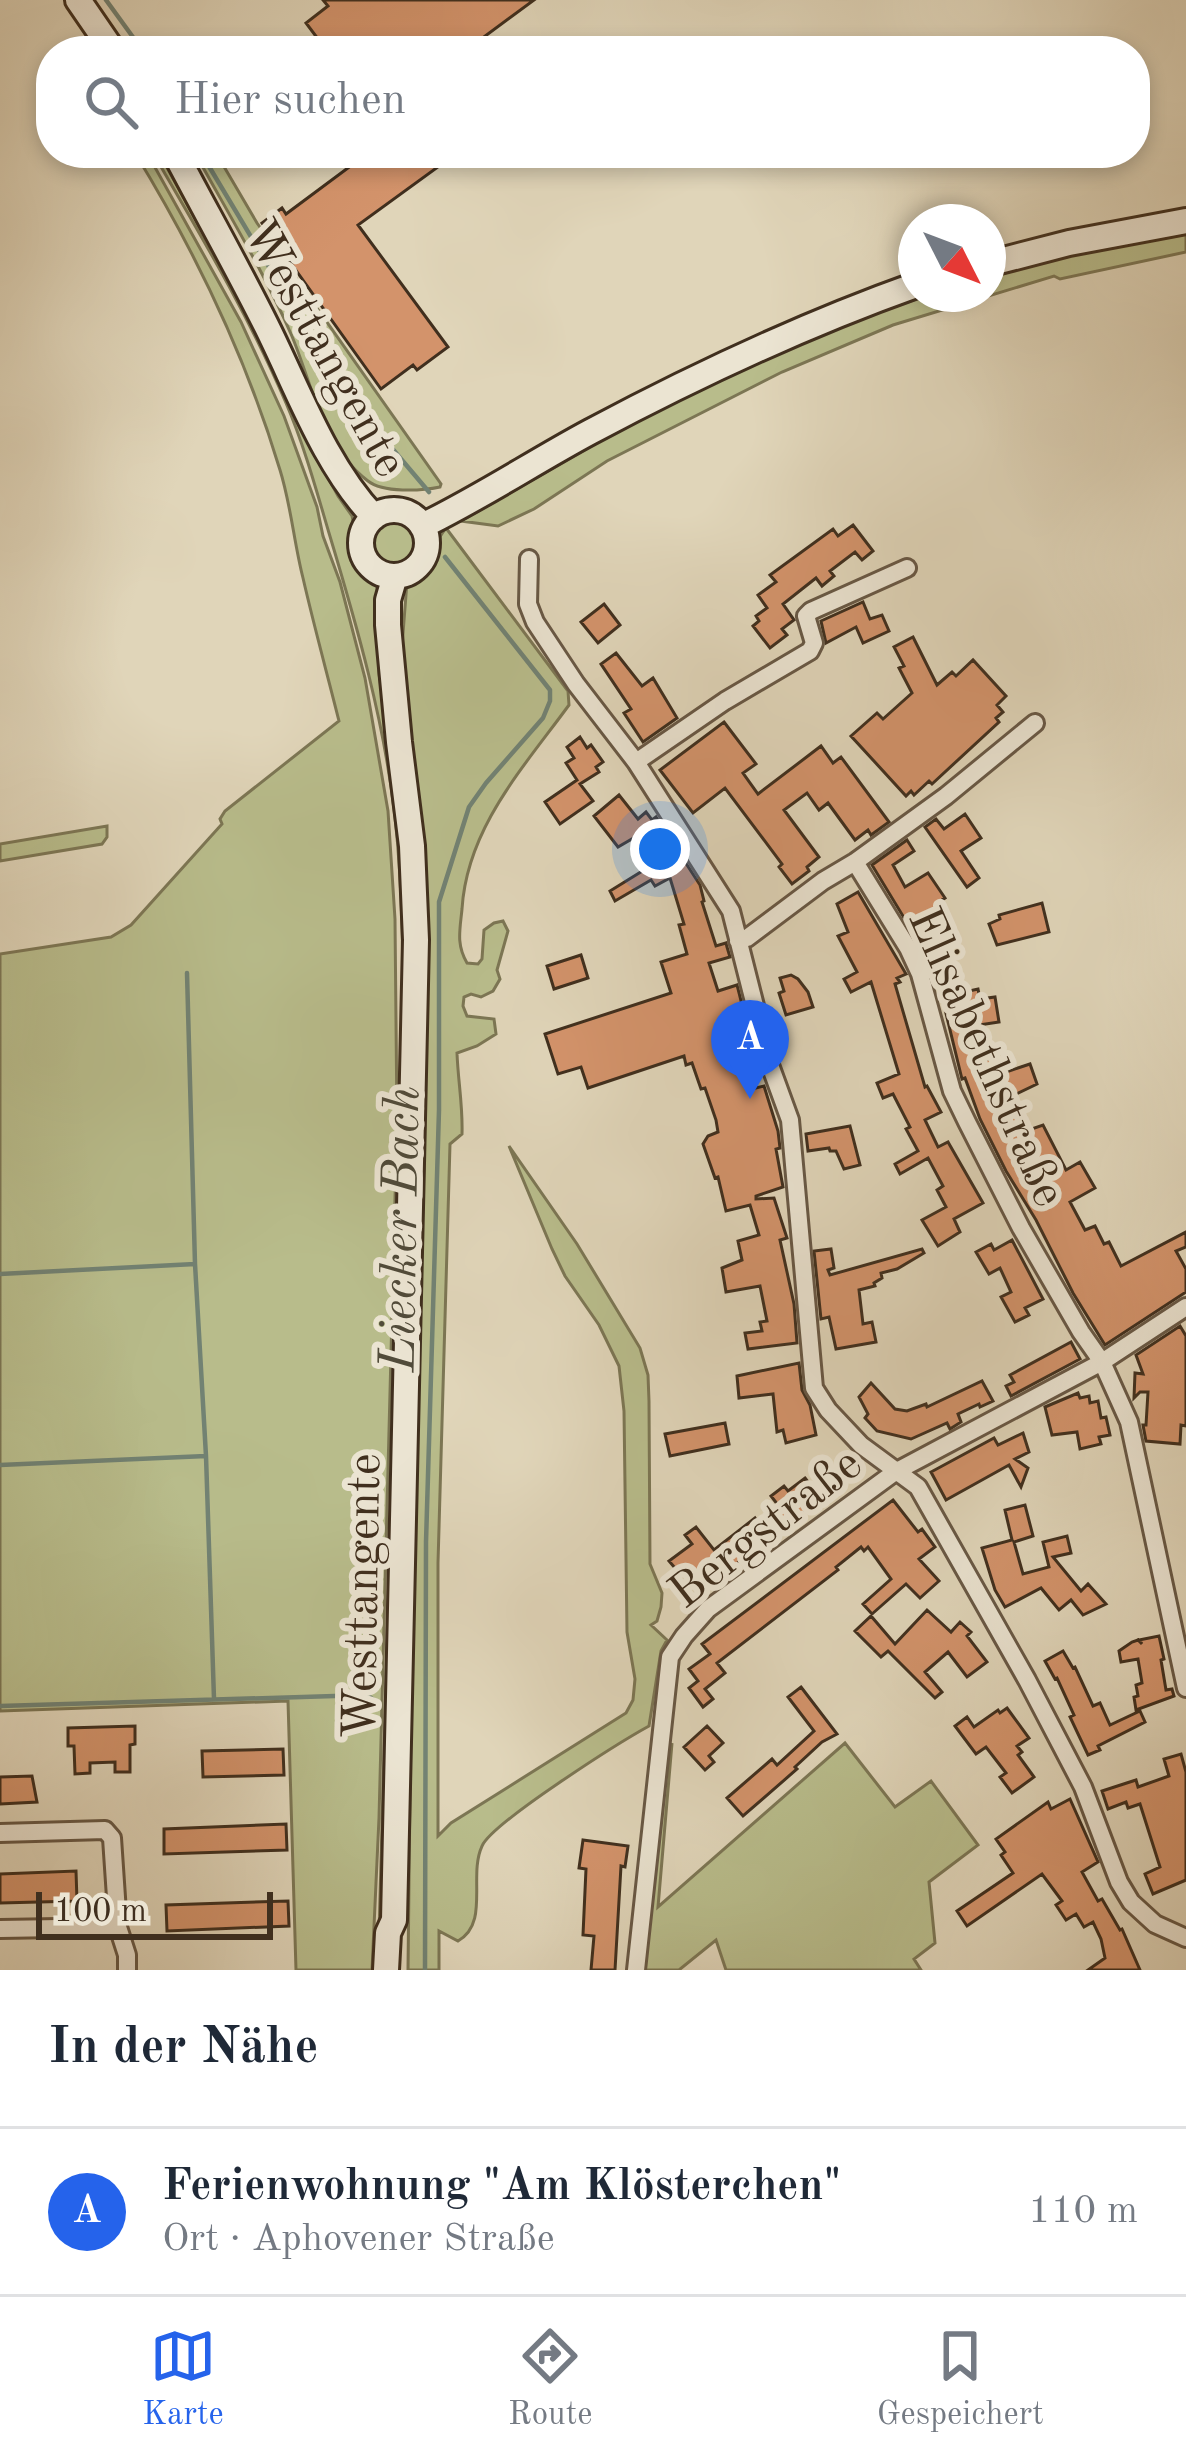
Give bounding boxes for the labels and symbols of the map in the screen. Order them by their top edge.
north arrow [898,204,1006,312]
street label: Westtangente [233,212,414,485]
your location [630,819,690,879]
street label: Elisabethstraße [898,901,1073,1214]
pin: A [711,1000,789,1099]
water label: Liecker Bach [374,1085,430,1374]
street label: Bergstraße [661,1440,872,1619]
street label: Westtangente [338,1453,390,1739]
scale bar [36,1886,273,1939]

